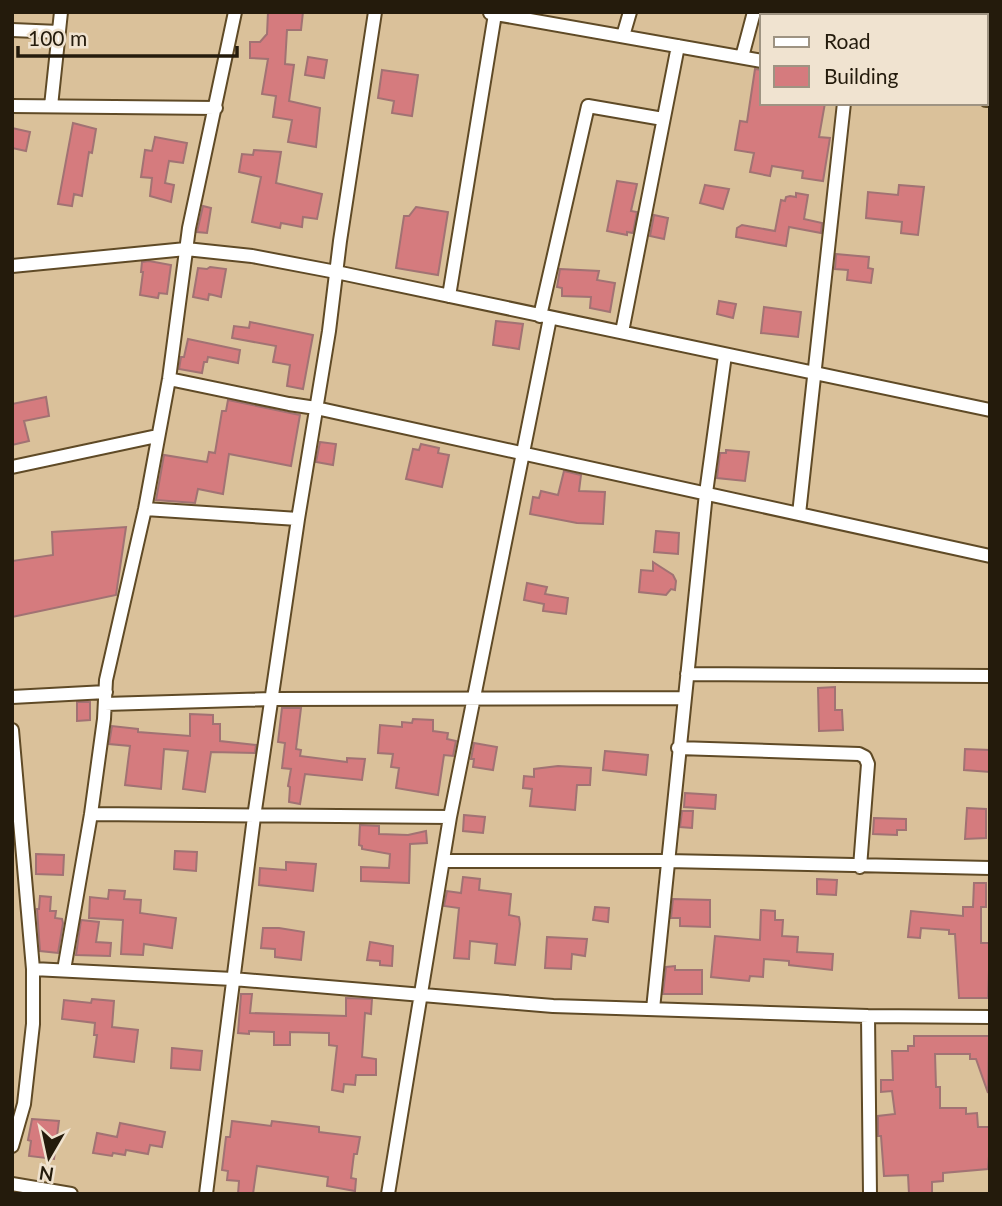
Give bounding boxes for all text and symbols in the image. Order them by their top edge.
scale bar [18,14,236,58]
legend [760,14,988,105]
text: 100 m [28,25,87,50]
text: Road [824,28,871,53]
text: Building [824,63,899,88]
north arrow [14,1122,84,1192]
text: N [37,1162,55,1187]

